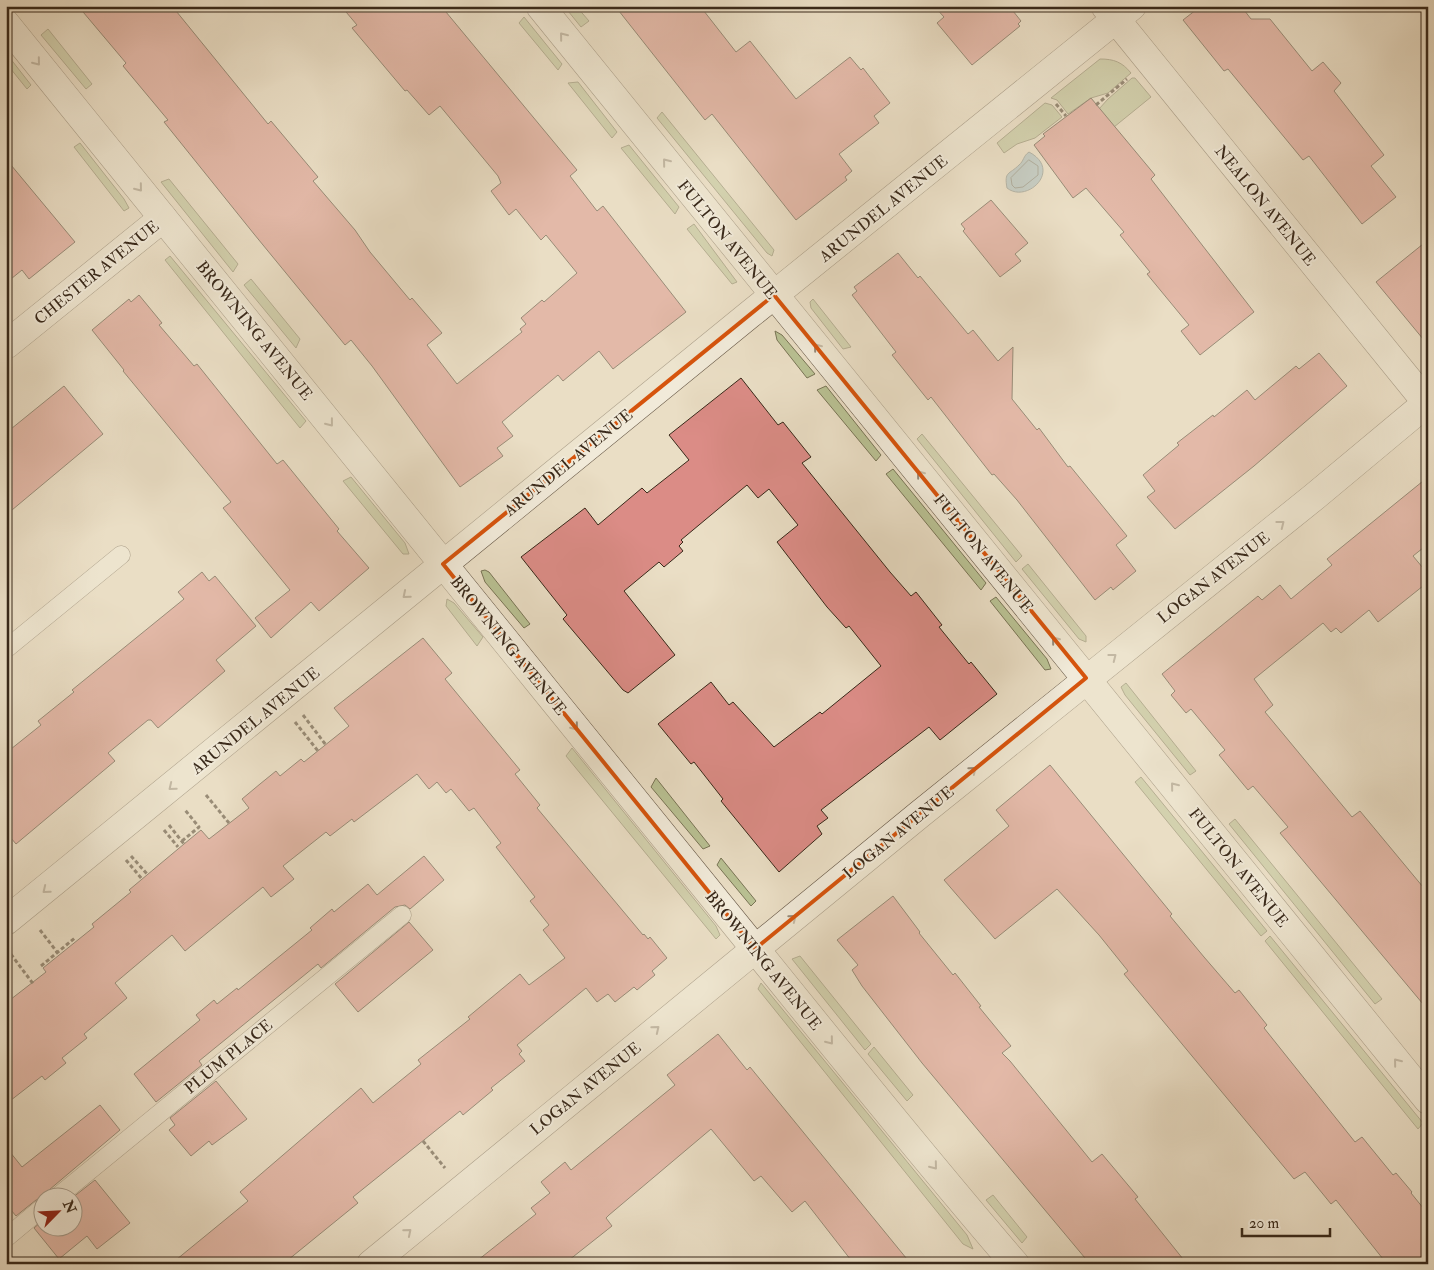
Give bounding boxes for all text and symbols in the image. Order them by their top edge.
one-way arrow [561,33,569,42]
one-way arrow [32,56,40,65]
street label: NEALON AVENUE [1210,141,1320,270]
street label: ARUNDEL AVENUE [815,151,952,267]
one-way arrow [663,159,671,168]
street label: FULTON AVENUE [673,176,781,303]
one-way arrow [134,182,142,191]
street label: CHESTER AVENUE [30,216,163,329]
street label: BROWNING AVENUE [192,257,317,404]
one-way arrow [814,344,823,353]
street label: ARUNDEL AVENUE [500,405,637,521]
one-way arrow [325,417,333,426]
one-way arrow [916,470,925,479]
street label: FULTON AVENUE [929,490,1037,617]
one-way arrow [1275,521,1284,529]
street label: LOGAN AVENUE [1153,528,1274,628]
street label: BROWNING AVENUE [446,572,571,719]
one-way arrow [402,590,411,599]
one-way arrow [1052,637,1061,646]
one-way arrow [1107,655,1116,663]
street label: ARUNDEL AVENUE [187,663,324,779]
one-way arrow [569,721,577,730]
one-way arrow [967,768,976,776]
one-way arrow [168,782,177,791]
street label: LOGAN AVENUE [839,782,958,884]
one-way arrow [1171,783,1179,792]
street label: FULTON AVENUE [1184,804,1292,931]
one-way arrow [42,884,51,893]
street label: BROWNING AVENUE [701,887,826,1034]
one-way arrow [787,915,796,923]
street label: PLUM PLACE [181,1015,277,1098]
one-way arrow [650,1027,659,1035]
one-way arrow [825,1035,833,1044]
street label: LOGAN AVENUE [526,1038,645,1140]
one-way arrow [1395,1059,1403,1068]
one-way arrow [928,1160,936,1169]
north arrow [32,1188,82,1238]
text: N [59,1197,80,1217]
scale bar [1242,1205,1329,1237]
text: 20 m [1249,1214,1279,1233]
one-way arrow [403,1229,412,1238]

